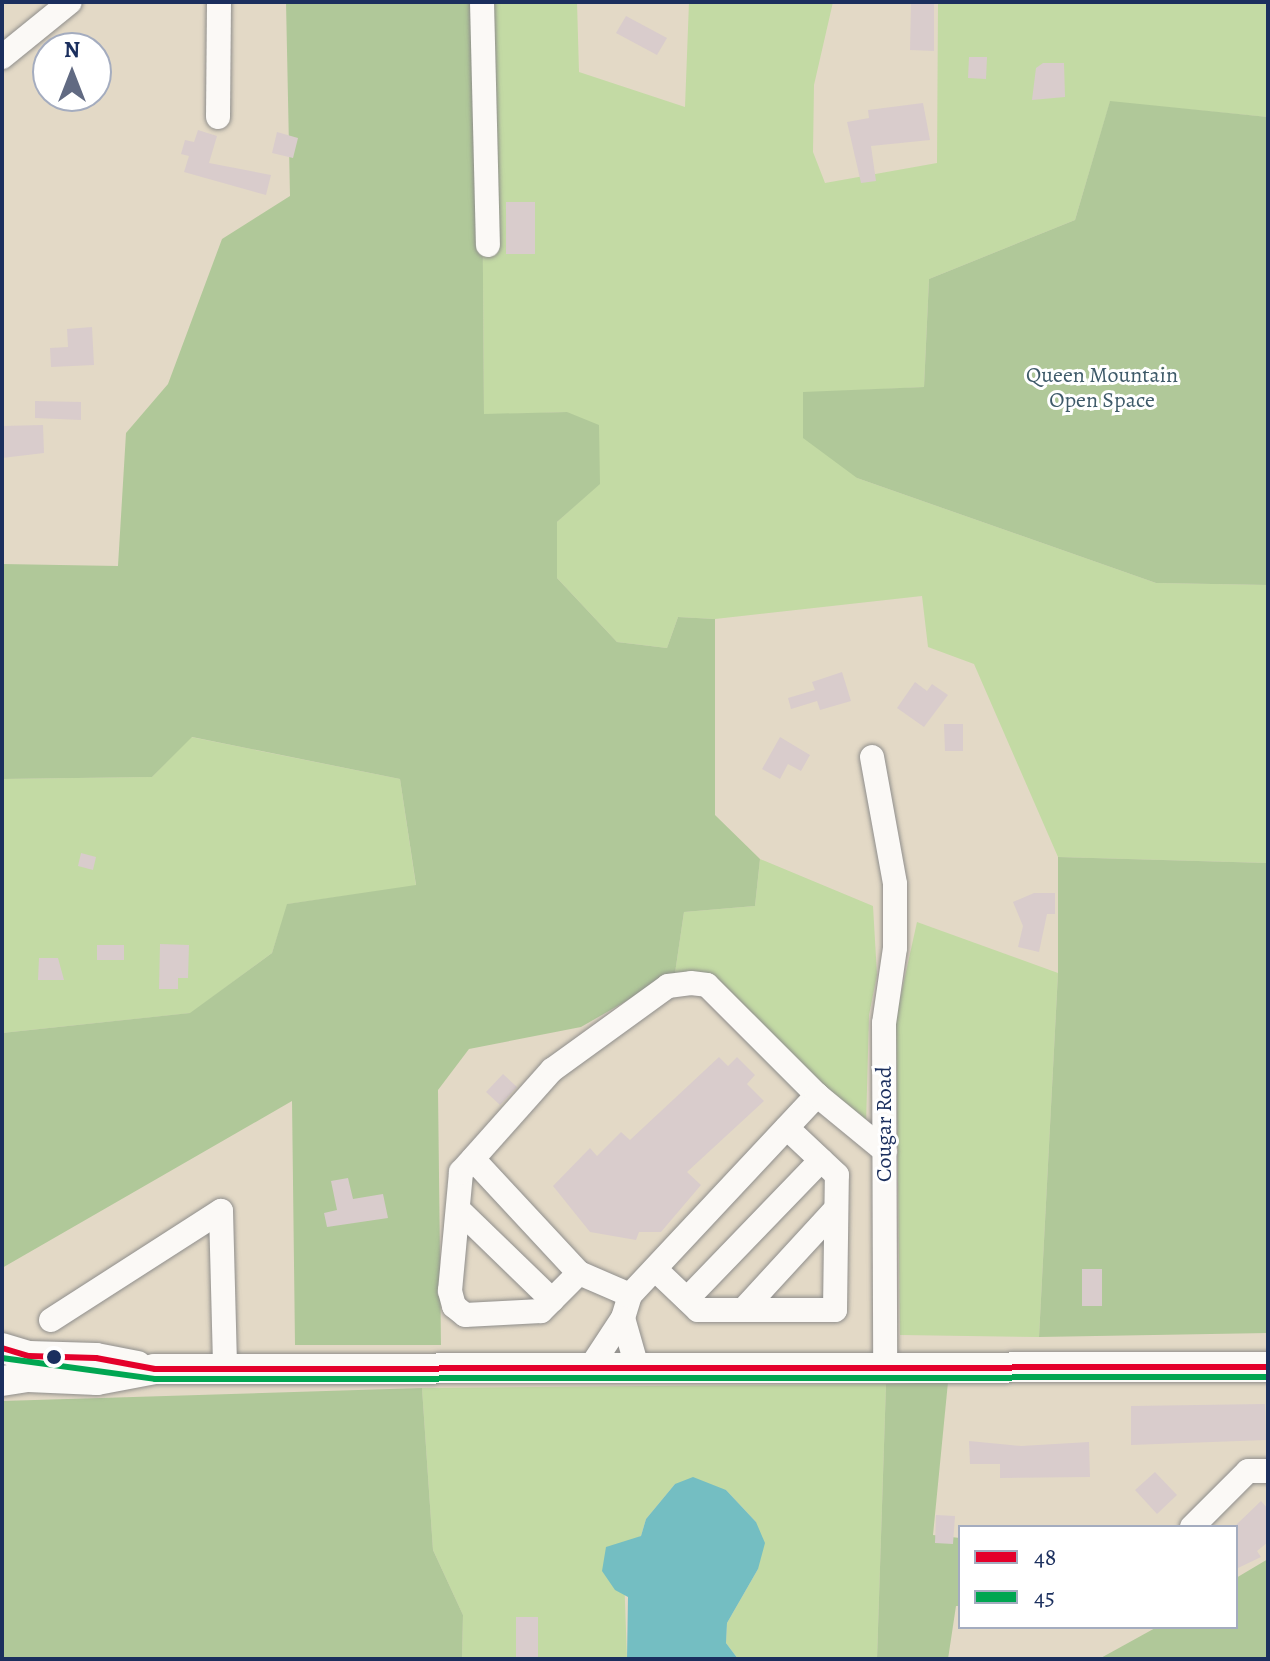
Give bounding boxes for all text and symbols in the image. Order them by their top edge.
north arrow [32,32,112,112]
text: N [64,35,80,65]
park label: Queen Mountain Open Space [1026,362,1178,414]
street label: Cougar Road [872,1066,898,1182]
unlabelled marker [46,1349,62,1365]
legend [958,1525,1238,1629]
text: 48 [1034,1541,1057,1573]
text: 45 [1034,1581,1055,1613]

